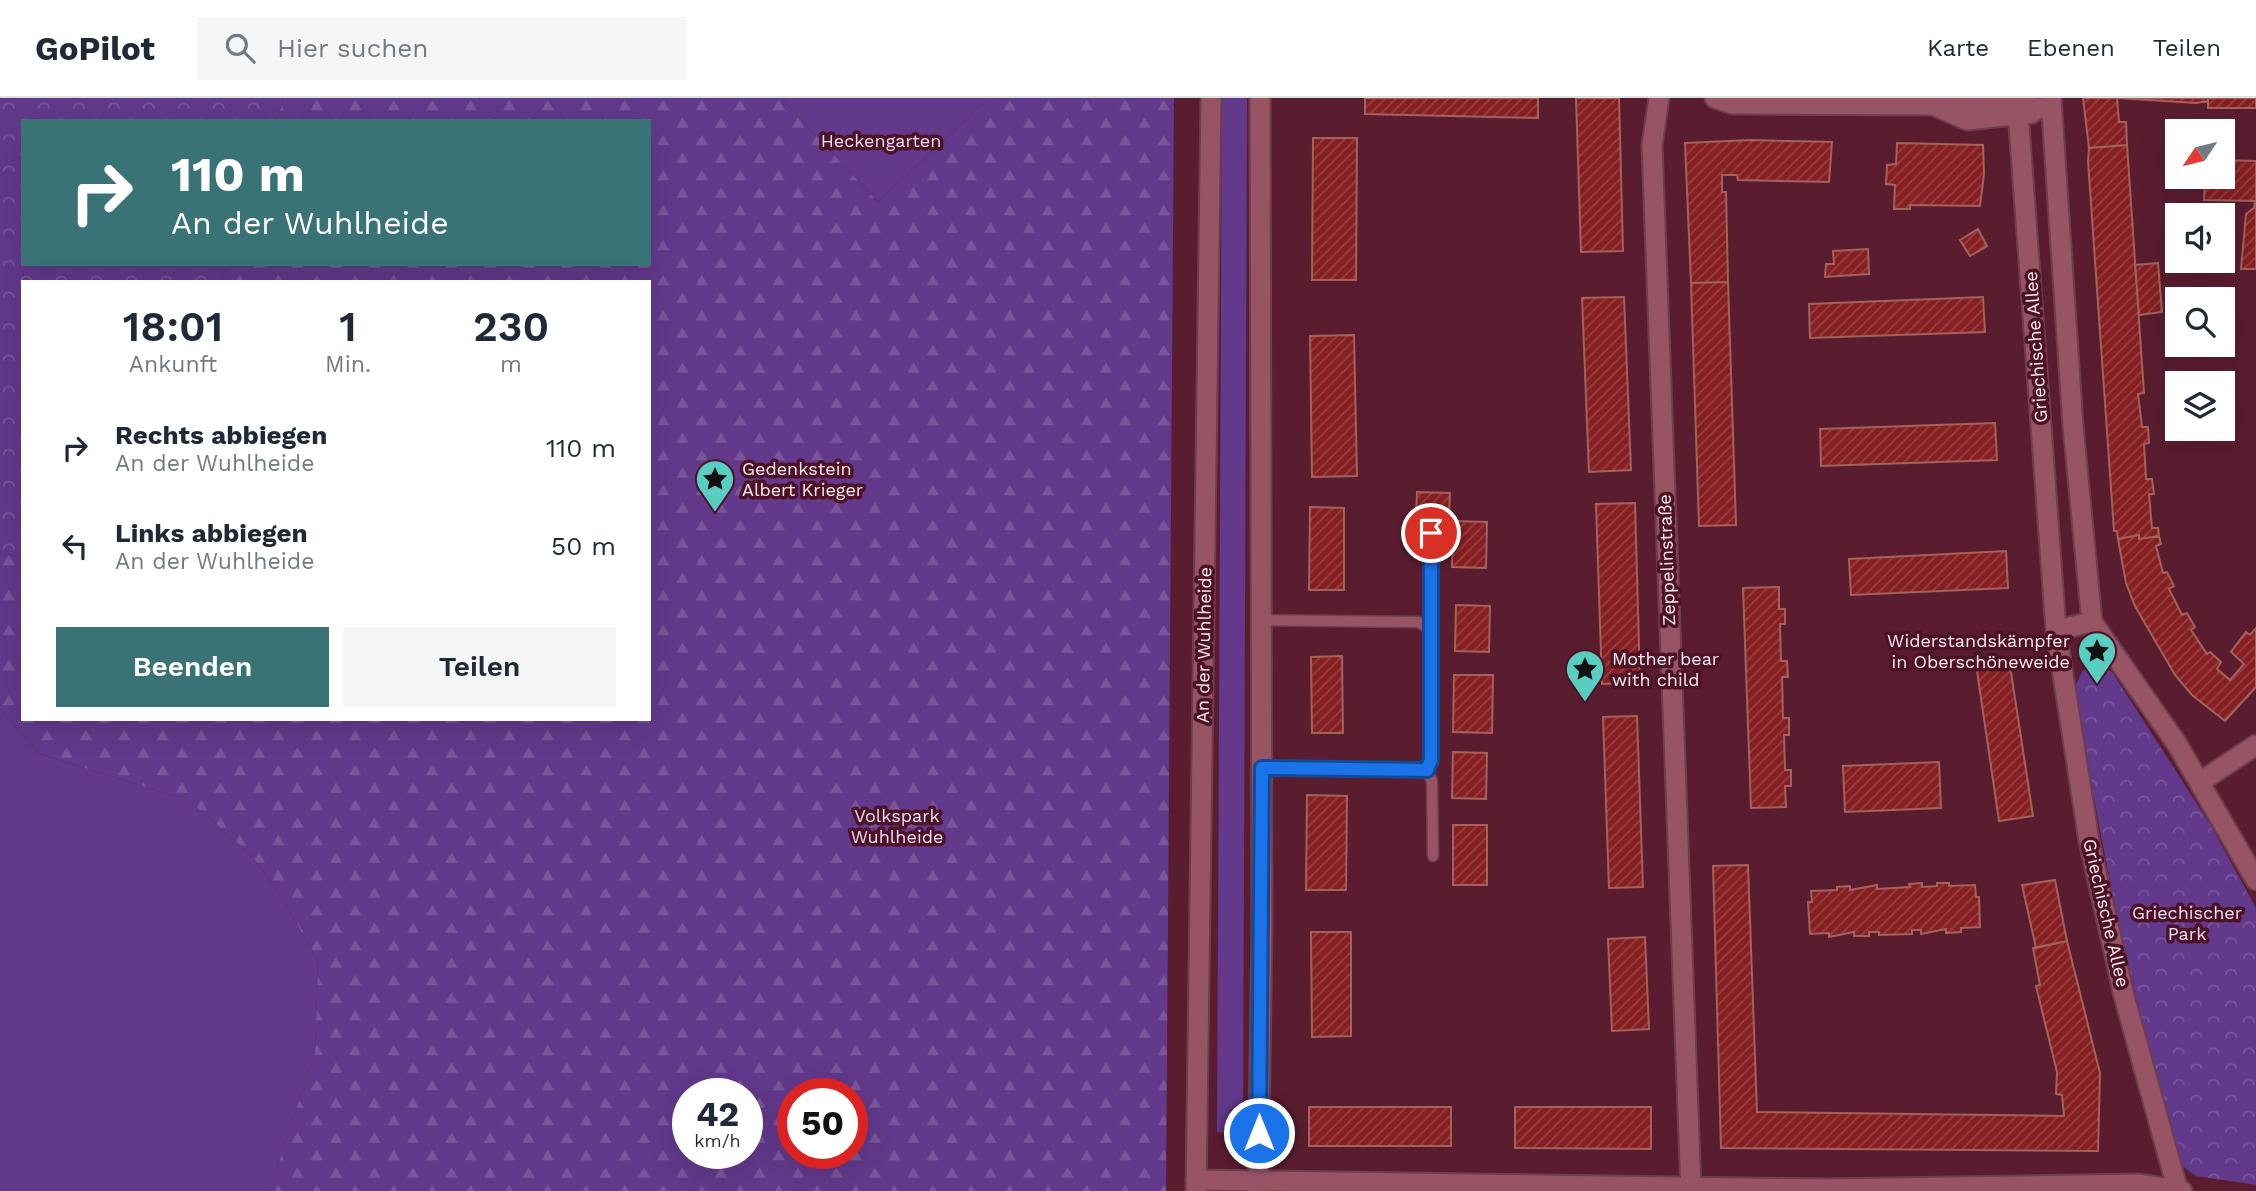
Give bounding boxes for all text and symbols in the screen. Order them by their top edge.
search box [197,17,687,80]
text: GoPilot [35,29,155,68]
icon: search [221,29,259,67]
text: Hier suchen [277,33,428,63]
text: Karte [1927,34,1989,62]
text: Ebenen [2027,34,2115,62]
text: Teilen [2153,34,2221,62]
north arrow [2165,119,2235,189]
map controls [2165,119,2235,441]
park label: Heckengarten [821,130,941,151]
text: 110 m [171,145,305,203]
icon: right [56,147,147,238]
button: sound [2165,203,2235,273]
text: An der Wuhlheide [171,204,449,242]
street label: Griechische Allee [2020,271,2051,423]
button: search [2165,287,2235,357]
text: 18:01 [123,302,223,351]
text: 1 [339,302,357,351]
text: 230 [473,302,549,351]
text: Ankunft [129,351,217,378]
text: Min. [325,351,371,378]
text: m [500,351,522,378]
button: layers [2165,371,2235,441]
text: Rechts abbiegen [115,420,327,450]
icon: right [56,429,94,467]
text: 110 m [546,433,616,463]
text: An der Wuhlheide [115,450,315,477]
place icon: Gedenkstein Albert Krieger [694,458,736,513]
place label: Gedenkstein Albert Krieger [742,458,863,500]
street label: Zeppelinstraße [1654,494,1679,626]
pin [1401,503,1461,563]
icon: arrive [1412,514,1450,552]
text: Links abbiegen [115,518,308,548]
icon: left [56,527,94,565]
text: 50 m [551,531,616,561]
text: An der Wuhlheide [115,548,315,575]
street label: An der Wuhlheide [1192,567,1215,723]
button: Beenden [56,627,329,707]
button: Teilen [343,627,616,707]
place label: Widerstandskämpfer in Oberschöneweide [1887,630,2070,672]
place icon: Widerstandskämpfer in Oberschöneweide [2076,630,2118,685]
place icon: Mother bear with child [1564,648,1606,703]
place label: Mother bear with child [1612,648,1719,690]
park label: Volkspark Wuhlheide [851,805,943,847]
street label: Griechische Allee [2079,837,2134,989]
park label: Griechischer Park [2132,902,2242,944]
speed limit sign: 50 [777,1078,868,1169]
text: 42 [696,1093,739,1135]
position arrow [1222,1096,1296,1170]
text: km/h [694,1130,741,1151]

